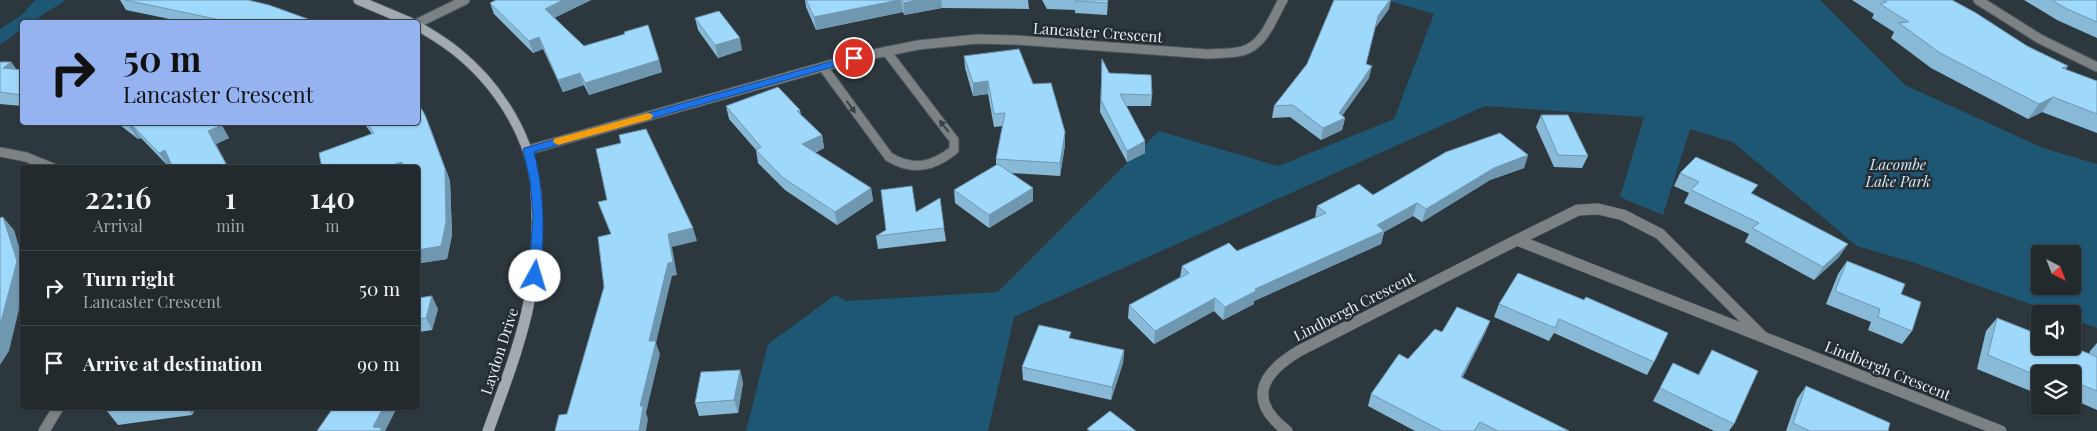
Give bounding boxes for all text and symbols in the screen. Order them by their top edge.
street label: Lancaster Crescent [1033,17,1164,47]
text: 50 m [123,34,201,81]
pin [833,37,875,79]
icon: right [40,40,105,105]
icon: arrive [840,44,868,72]
text: Lancaster Crescent [123,79,313,109]
one-way arrow [846,100,857,113]
one-way arrow [939,119,949,133]
park label: Lacombe Lake Park [1864,154,1931,191]
text: 22:16 [85,177,152,217]
text: 1 [225,177,236,217]
text: 140 [309,177,355,217]
text: Arrival [94,215,143,236]
text: min [216,215,245,236]
text: m [325,215,339,236]
north arrow [2031,245,2081,295]
map controls [2031,245,2081,415]
position arrow [508,249,560,301]
text: Turn right [83,265,175,291]
street label: Lindbergh Crescent [1290,266,1419,345]
icon: right [40,274,68,302]
text: 50 m [359,275,400,301]
text: Lancaster Crescent [83,291,222,312]
street label: Laydon Drive [476,305,522,397]
button: sound [2031,305,2081,355]
street label: Lindbergh Crescent [1822,336,1955,405]
icon: arrive [40,349,68,377]
text: Arrive at destination [83,350,263,376]
text: 90 m [357,350,400,376]
button: layers [2031,365,2081,415]

